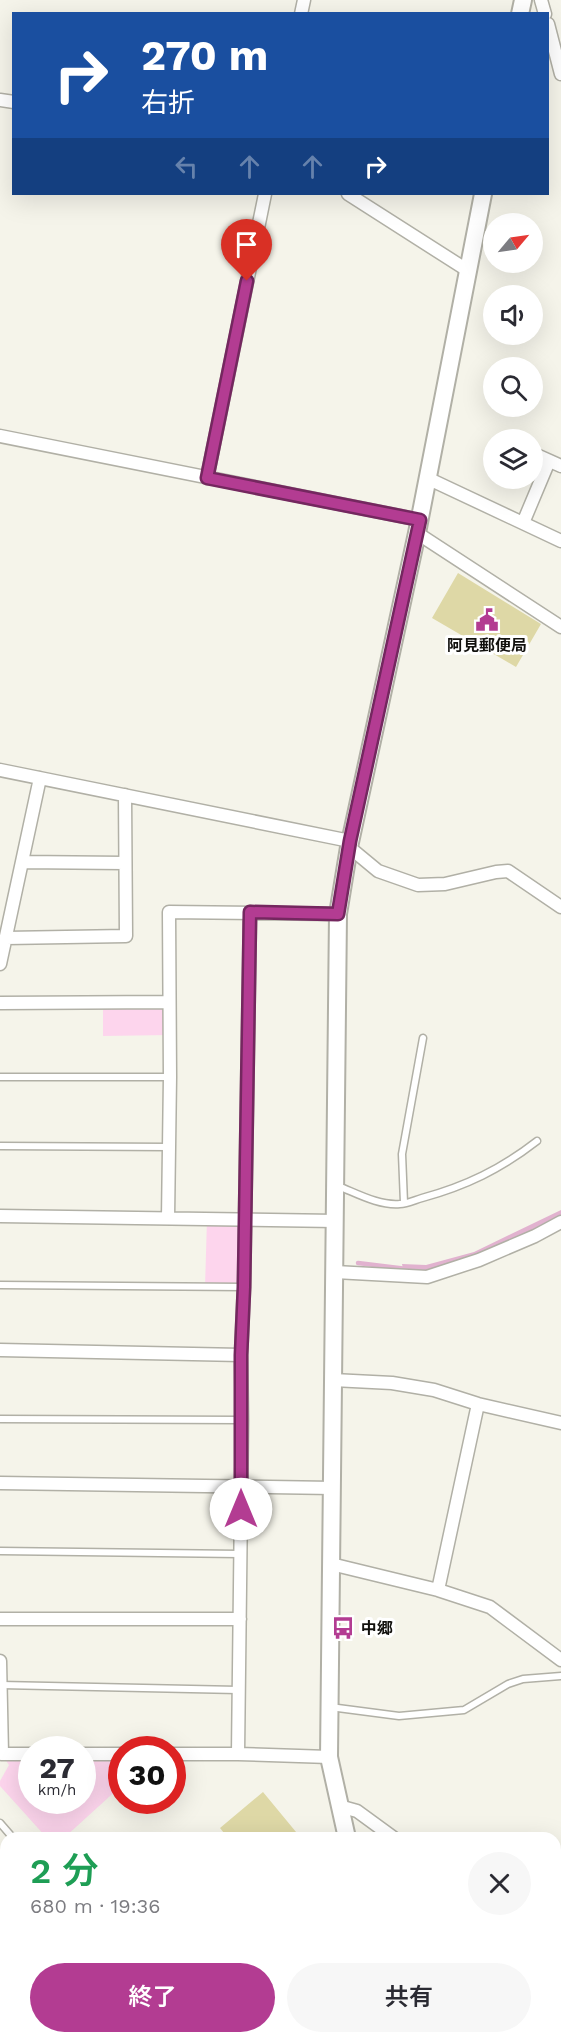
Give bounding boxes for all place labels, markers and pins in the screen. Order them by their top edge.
pin [221,219,272,281]
public building icon: 阿見郵便局 [474,607,500,633]
place label: 阿見郵便局 [447,636,527,655]
bus stop icon: 中郷 [330,1615,356,1641]
place label: 中郷 [361,1619,393,1638]

